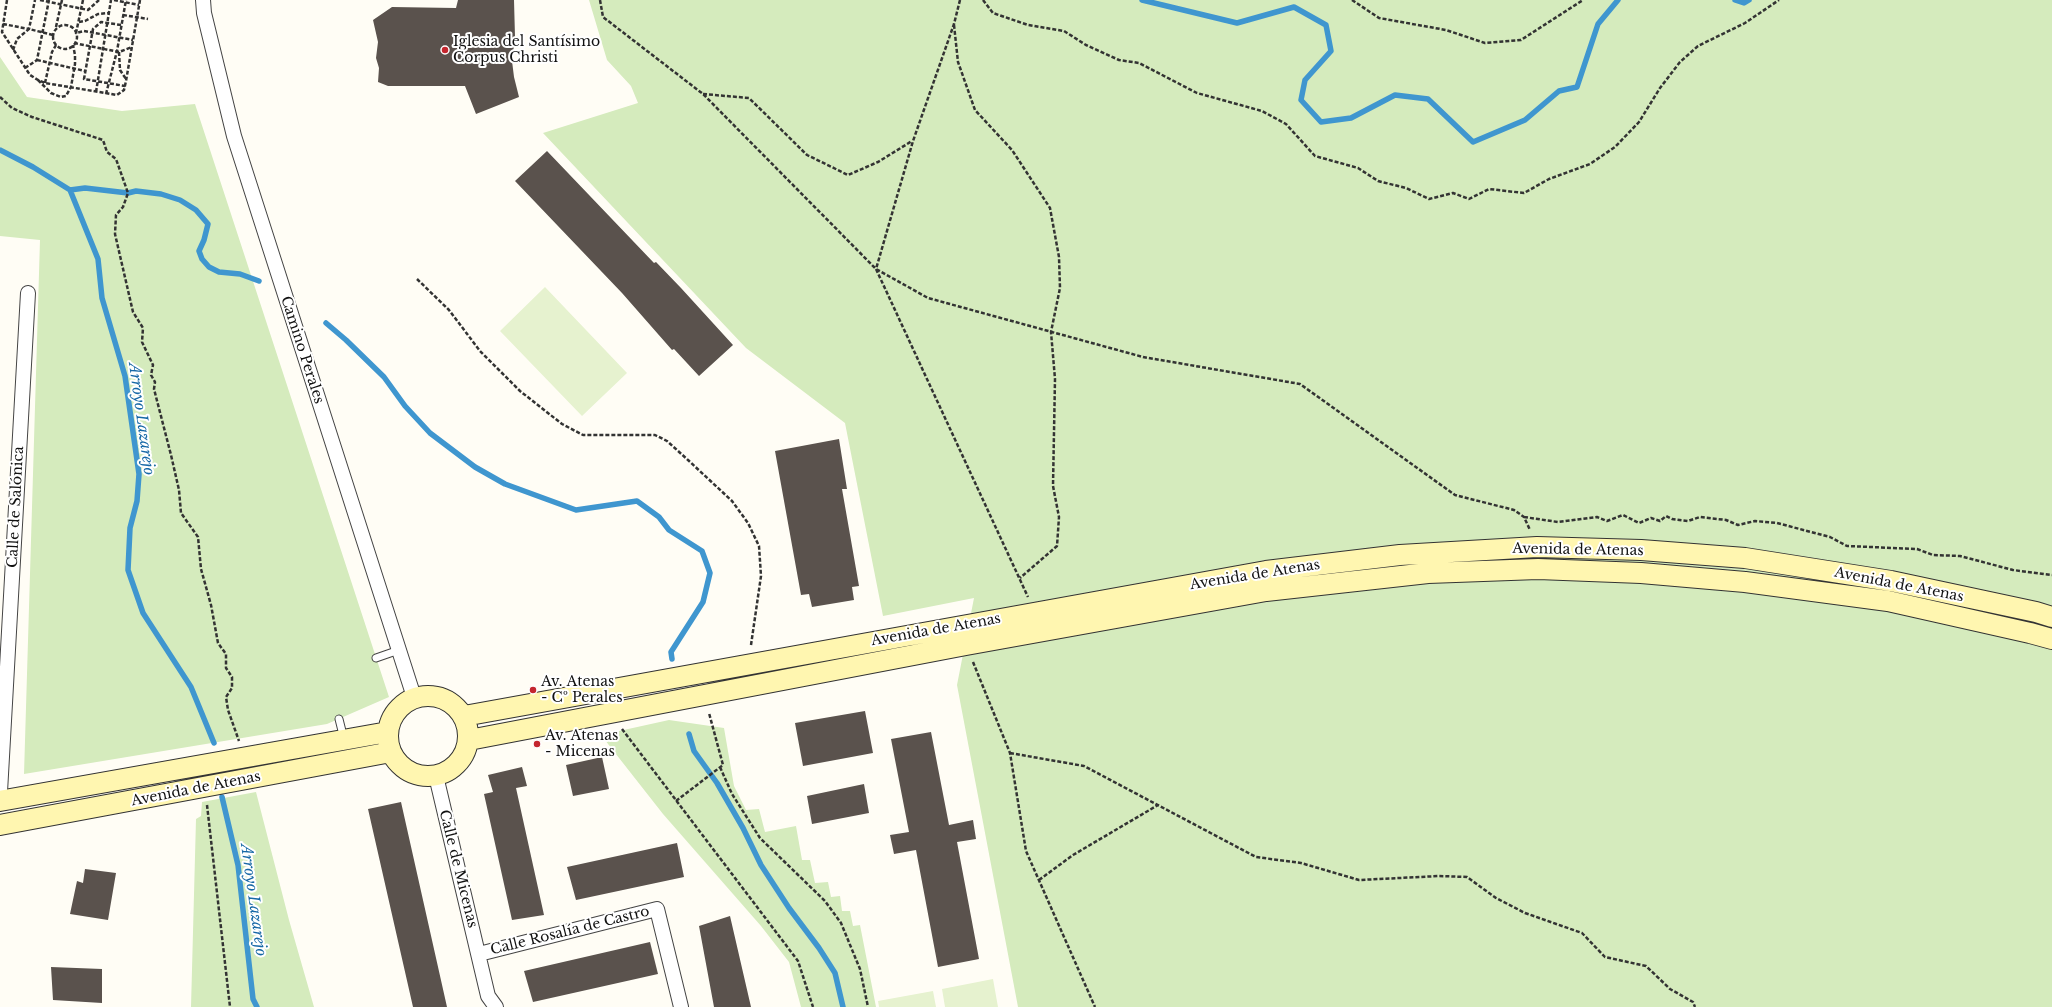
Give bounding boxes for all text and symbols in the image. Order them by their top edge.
place label: Iglesia del Santísimo Corpus Christi [453,34,600,66]
marker: Iglesia del Santísimo Corpus Christi [440,45,450,55]
street label: Camino Perales [277,294,327,406]
water label: Arroyo Lazarejo [124,362,158,476]
street label: Calle de Salónica [4,446,28,568]
street label: Avenida de Atenas [1512,540,1644,560]
street label: Avenida de Atenas [1189,556,1321,594]
street label: Avenida de Atenas [1833,564,1965,606]
street label: Avenida de Atenas [870,610,1002,650]
place label: Av. Atenas - Cº Perales [541,674,623,706]
marker: Av. Atenas - Cº Perales [528,685,538,695]
place label: Av. Atenas - Micenas [545,728,618,760]
marker: Av. Atenas - Micenas [532,739,542,749]
street label: Avenida de Atenas [130,768,262,810]
street label: Calle de Micenas [435,808,481,930]
water label: Arroyo Lazarejo [236,843,270,957]
street label: Calle Rosalía de Castro [489,903,651,959]

